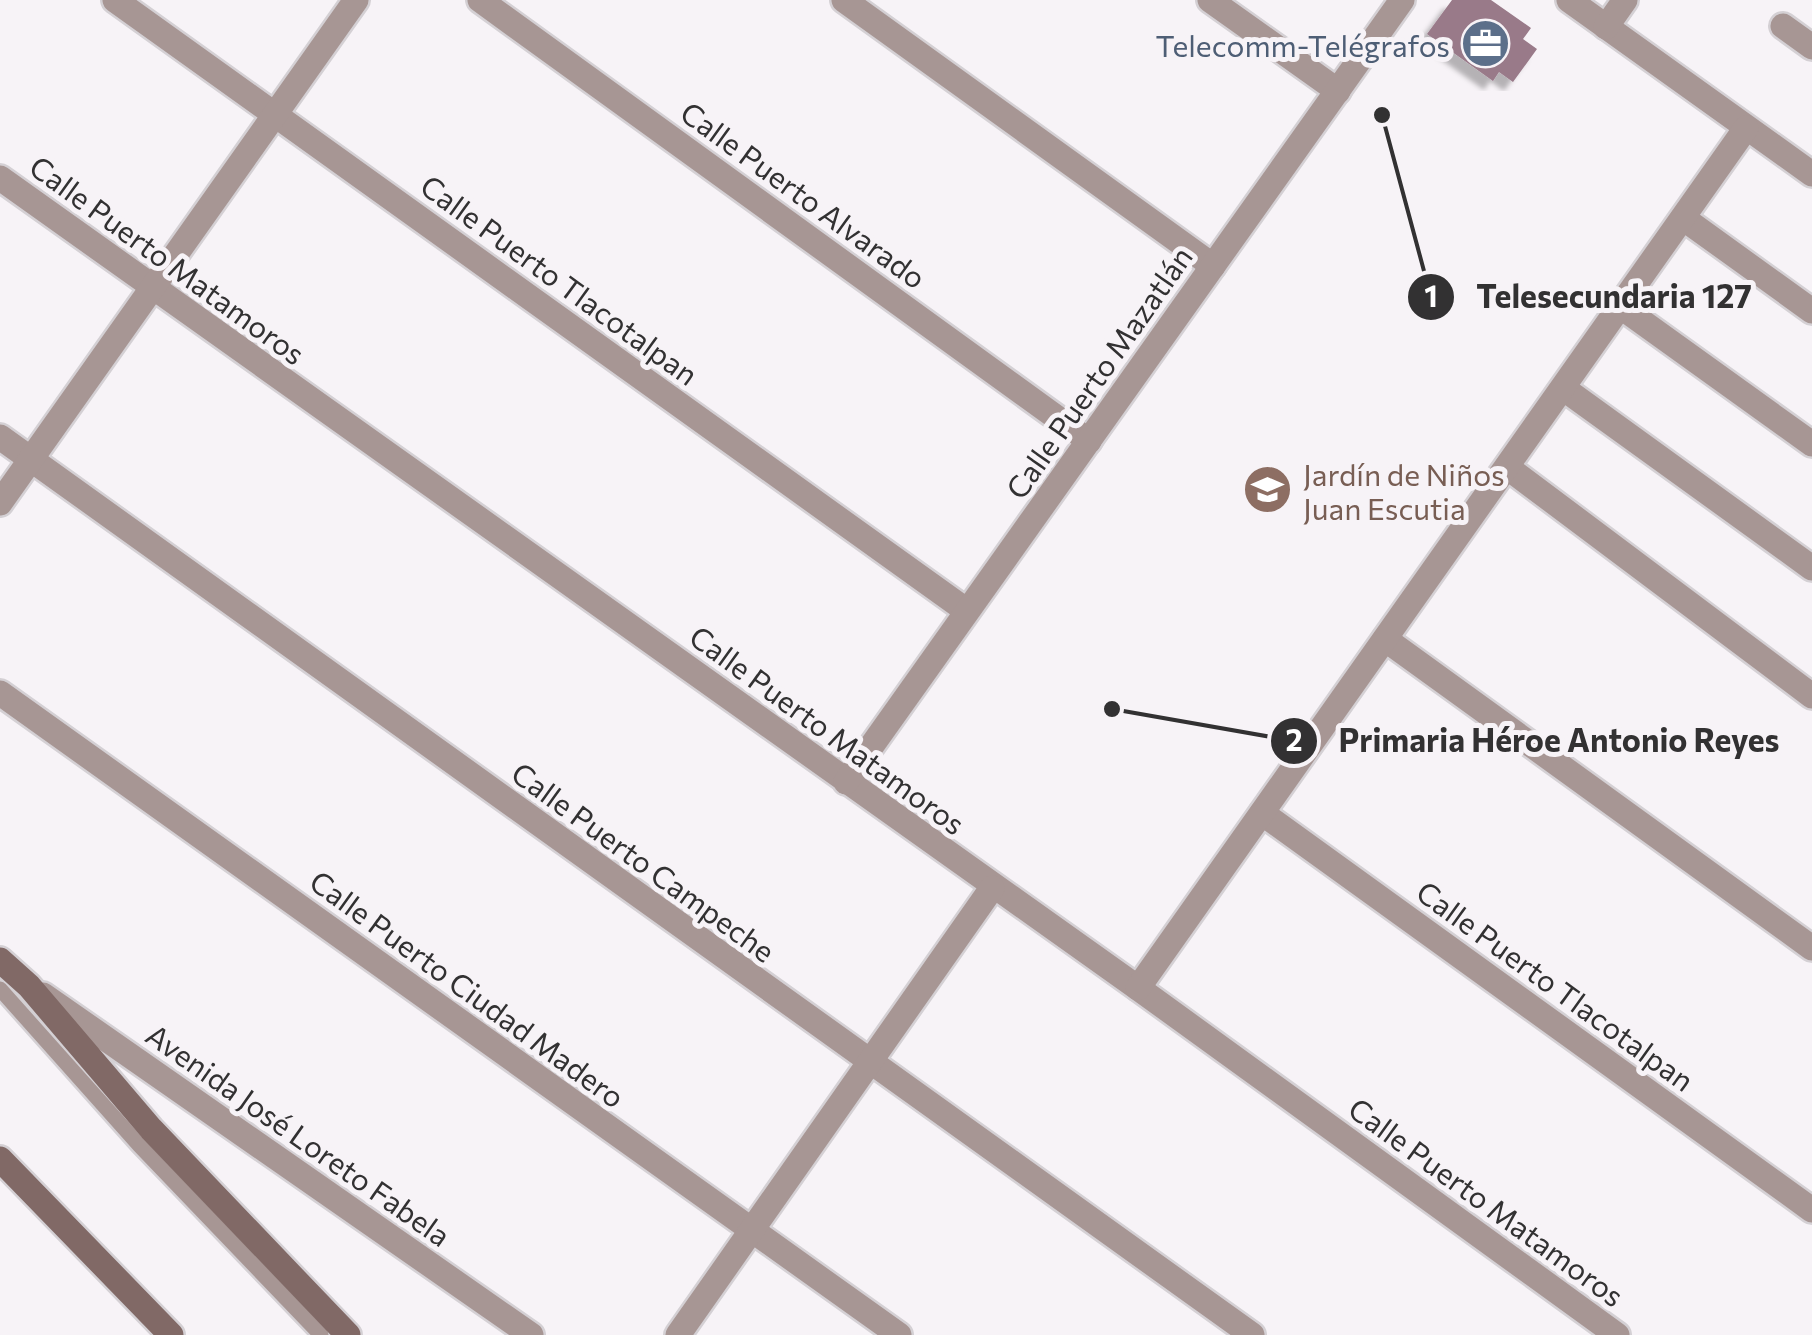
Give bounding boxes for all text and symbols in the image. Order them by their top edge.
office icon: Telecomm-Telégrafos [1459,18,1511,70]
place label: Telecomm-Telégrafos [1156,26,1450,63]
street label: Calle Puerto Alvarado [674,93,934,295]
street label: Calle Puerto Matamoros [23,147,313,371]
street label: Calle Puerto Tlacotalpan [414,166,706,392]
street label: Calle Puerto Mazatlán [997,239,1199,505]
callout: Telesecundaria 127 [1406,266,1771,328]
text: Telesecundaria 127 [1476,275,1752,315]
text: 1 [1424,276,1438,313]
place label: Jardín de Niños Juan Escutia [1303,455,1505,526]
school or university icon: Jardín de Niños Juan Escutia [1242,464,1294,516]
street label: Calle Puerto Matamoros [683,617,973,841]
callout: Primaria Héroe Antonio Reyes [1269,710,1800,772]
text: Primaria Héroe Antonio Reyes [1338,719,1780,759]
text: 2 [1285,720,1303,757]
street label: Calle Puerto Campeche [505,753,783,969]
street label: Calle Puerto Ciudad Madero [303,861,633,1115]
street label: Calle Puerto Tlacotalpan [1410,872,1702,1098]
street label: Avenida José Loreto Fabela [140,1015,458,1253]
street label: Calle Puerto Matamoros [1342,1089,1632,1313]

